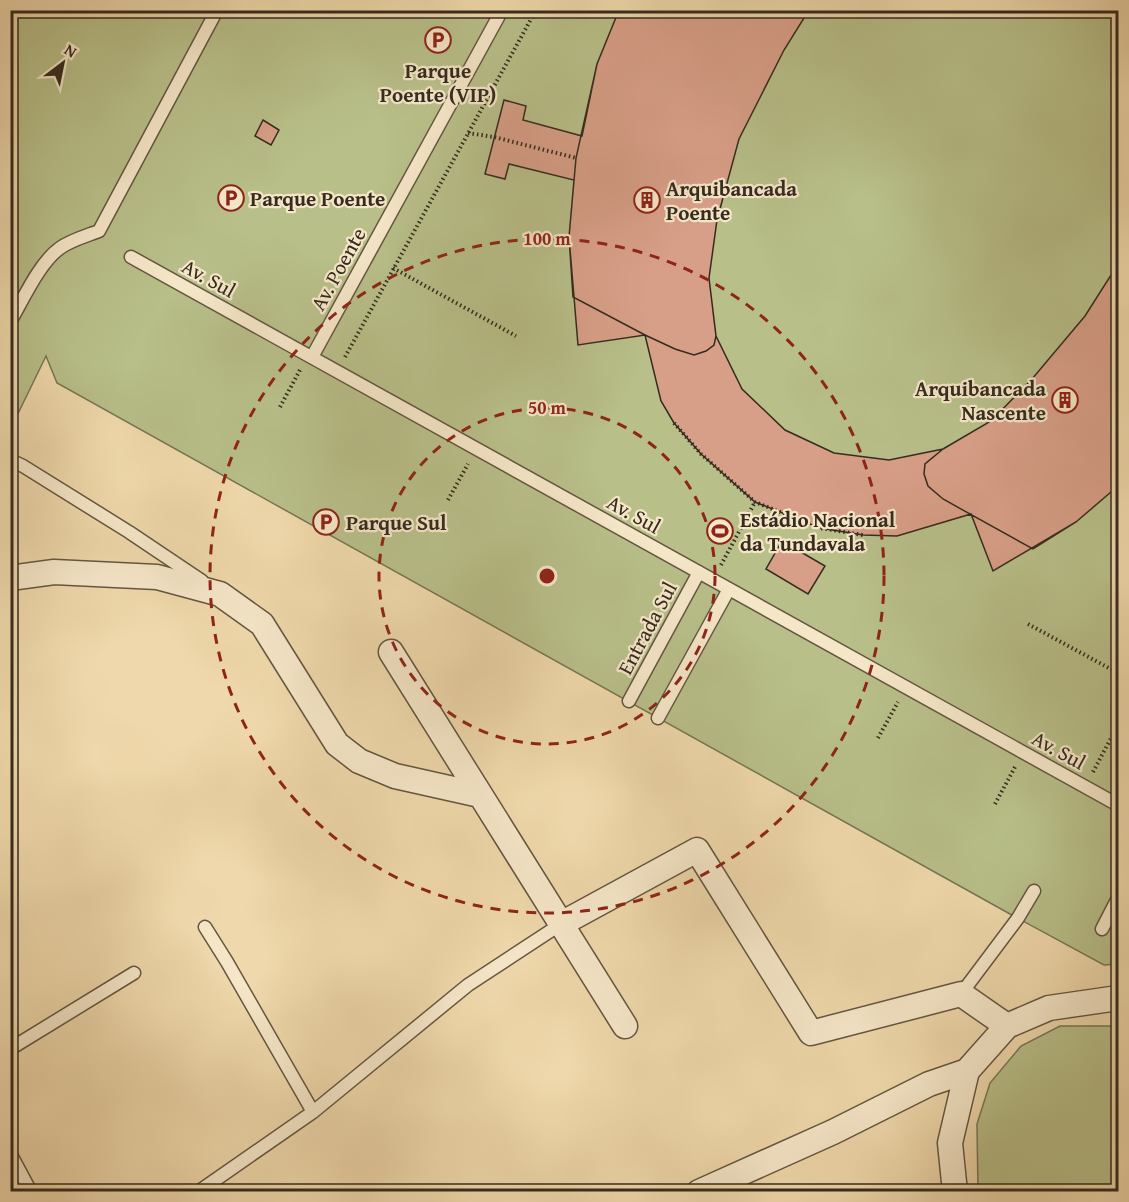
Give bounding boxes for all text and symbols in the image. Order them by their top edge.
parking icon: Parque Poente (VIP) [423,25,453,55]
north arrow [33,33,93,93]
text: N [60,37,82,63]
place label: Parque Poente (VIP) [380,55,496,110]
place label: Arquibancada Poente [666,173,797,228]
parking icon: Parque Poente [216,183,246,213]
place label: Parque Poente [250,183,385,214]
building icon: Arquibancada Poente [632,185,662,215]
street label: Av. Poente [302,222,374,316]
text: 100 m [523,225,571,252]
street label: Av. Sul [176,251,242,306]
place label: Arquibancada Nascente [915,373,1046,428]
building icon: Arquibancada Nascente [1050,385,1080,415]
text: 50 m [528,394,567,421]
street label: Av. Sul [601,487,667,542]
place label: Estádio Nacional da Tundavala [740,504,896,559]
parking icon: Parque Sul [311,507,341,537]
place label: Parque Sul [346,507,447,538]
sports icon: Estádio Nacional da Tundavala [705,516,735,546]
centre of rings [537,566,557,586]
street label: Entrada Sul [609,576,685,680]
street label: Av. Sul [1026,723,1092,778]

